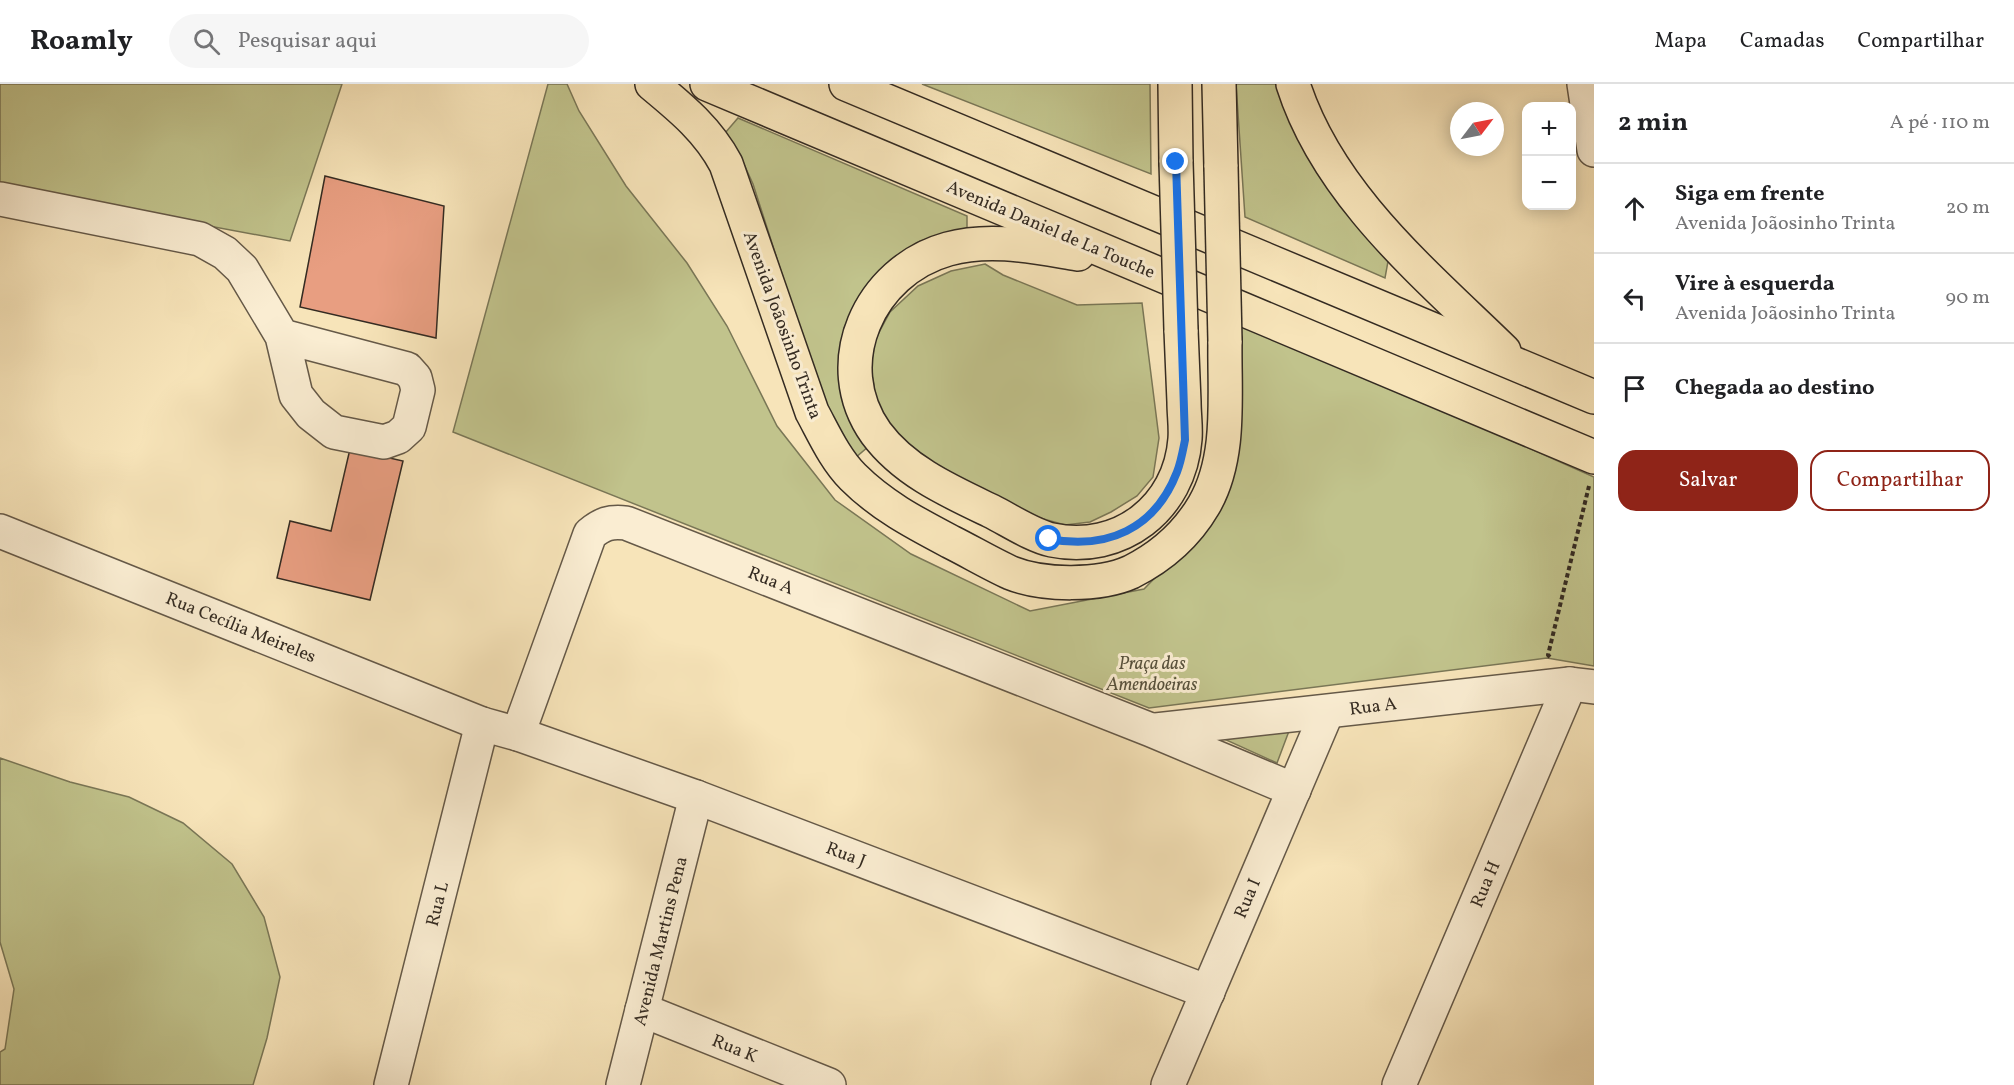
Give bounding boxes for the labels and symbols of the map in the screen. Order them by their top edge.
north arrow [1450,102,1504,156]
route end [1162,148,1188,174]
street label: Avenida Daniel de La Touche [942,175,1159,286]
street label: Avenida Joãosinho Trinta [736,228,827,423]
route start [1035,525,1061,551]
street label: Rua A [744,561,798,602]
street label: Rua Cecília Meireles [161,587,319,670]
park label: Praça das Amendoeiras [1106,652,1198,698]
street label: Rua A [1348,692,1399,723]
street label: Rua J [822,836,869,874]
street label: Avenida Martins Pena [628,854,695,1029]
street label: Rua H [1465,857,1507,912]
street label: Rua I [1229,875,1268,923]
street label: Rua L [421,879,456,929]
street label: Rua K [708,1029,761,1070]

